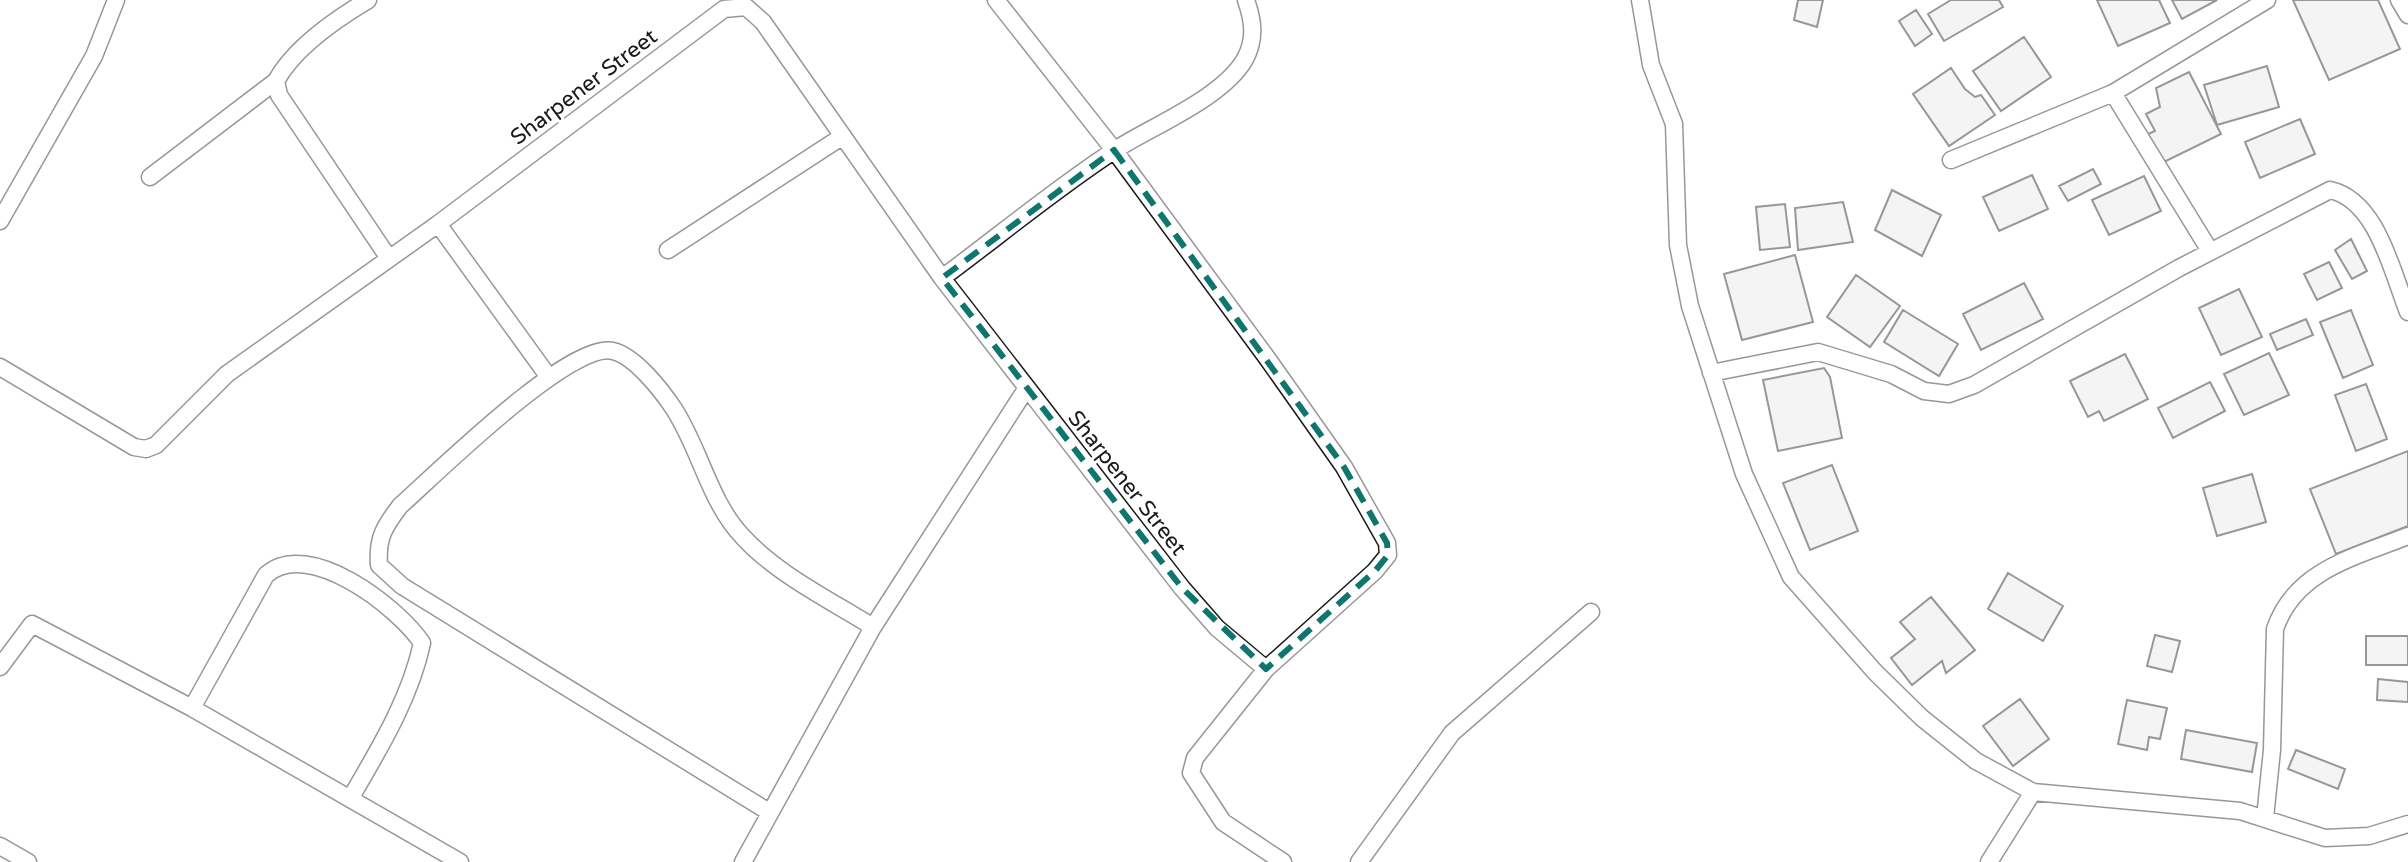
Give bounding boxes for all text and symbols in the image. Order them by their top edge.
street label: Sharpener Street [506,23,662,151]
street label: Sharpener Street [1062,405,1192,561]

